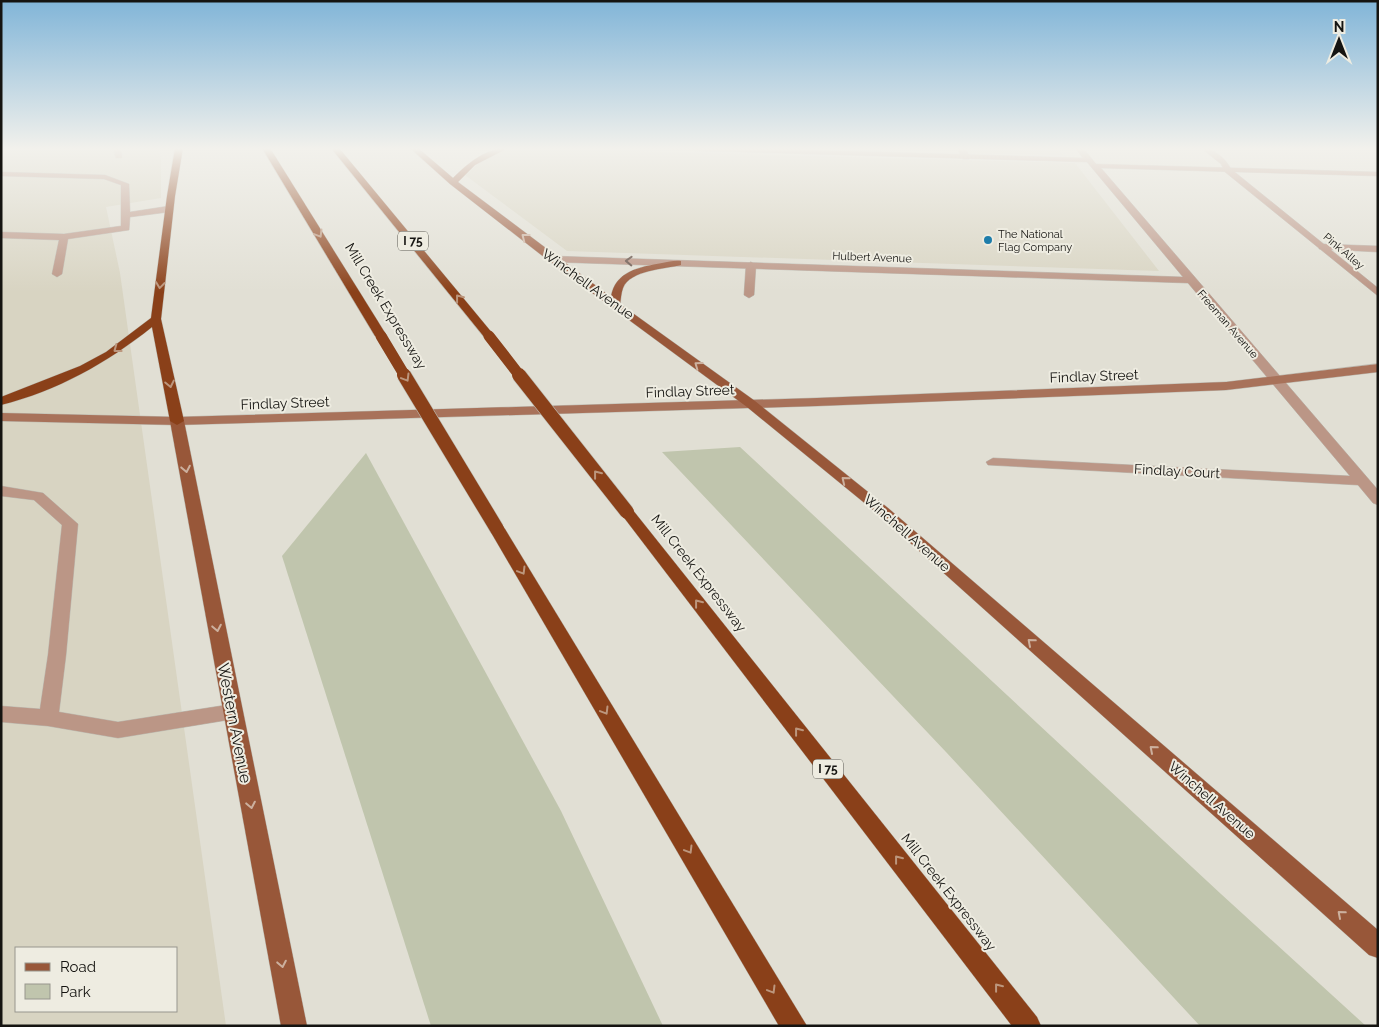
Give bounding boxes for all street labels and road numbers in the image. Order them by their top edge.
street label: Pink Alley [1320,230,1367,272]
road number: I 75 [398,232,428,250]
street label: Mill Creek Expressway [342,240,430,372]
street label: Winchell Avenue [539,245,637,323]
street label: Hulbert Avenue [832,250,912,265]
street label: Freeman Avenue [1194,288,1261,362]
street label: Findlay Street [1049,366,1139,386]
street label: Findlay Street [645,381,735,401]
street label: Findlay Street [240,393,330,413]
street label: Findlay Court [1134,461,1221,481]
street label: Winchell Avenue [860,491,954,575]
street label: Mill Creek Expressway [648,511,750,635]
street label: Western Avenue [214,661,255,785]
street label: Winchell Avenue [1165,758,1259,842]
road number: I 75 [813,760,843,779]
street label: Mill Creek Expressway [898,830,1000,954]

